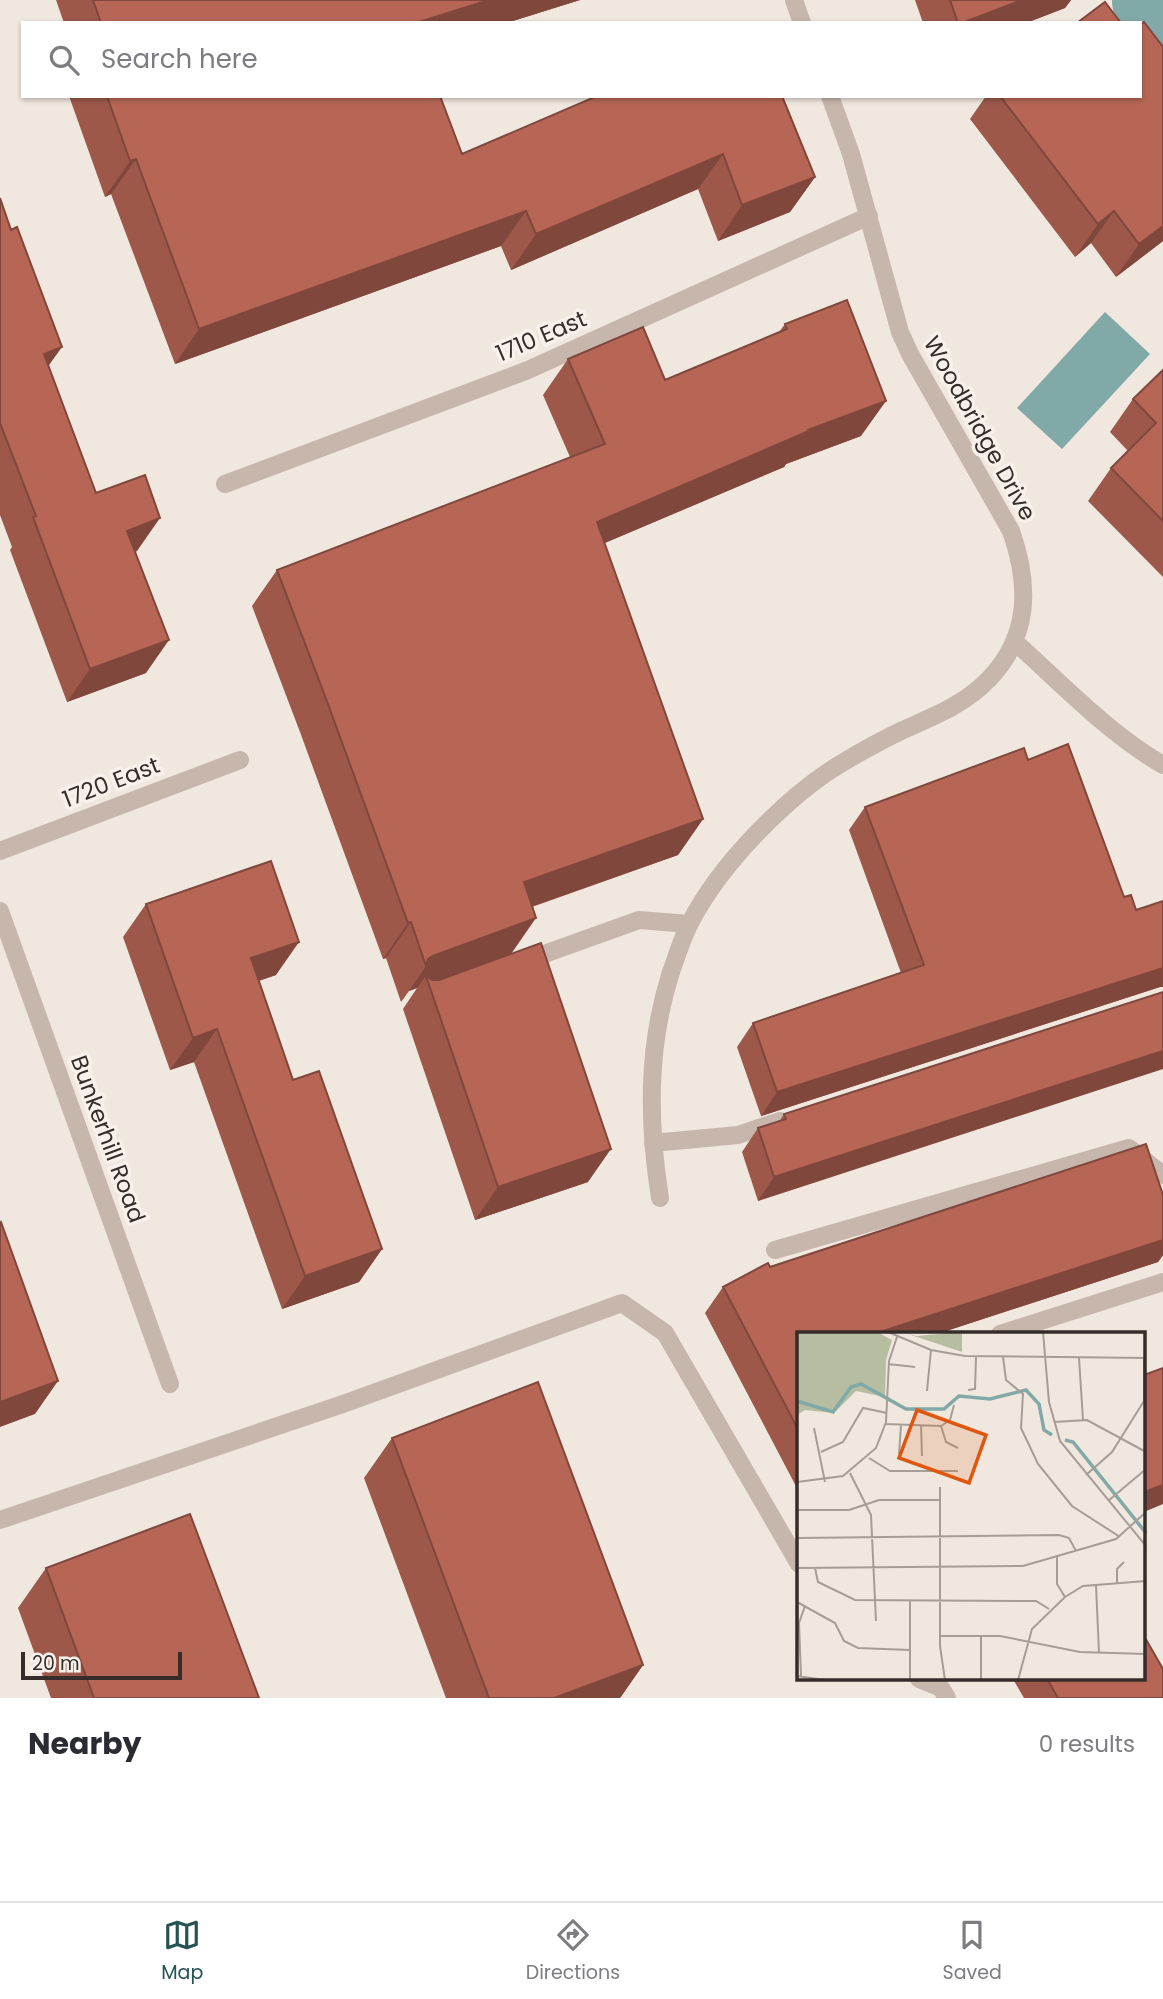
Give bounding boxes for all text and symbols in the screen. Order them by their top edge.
search box [21,21,1142,98]
icon: search [45,41,83,79]
text: Search here [101,41,258,77]
street label: 1710 East [491,303,591,369]
street label: Woodbridge Drive [916,330,1044,526]
street label: 1720 East [58,749,164,815]
street label: Bunkerhill Road [63,1051,153,1227]
inset map [797,1332,1146,1680]
scale bar [21,1649,182,1681]
text: 20 m [32,1650,80,1677]
text: Nearby [28,1722,142,1765]
text: 0 results [1039,1728,1135,1760]
tab: Map [161,1916,203,1987]
tab: Directions [526,1916,620,1987]
tab: Saved [943,1916,1002,1987]

